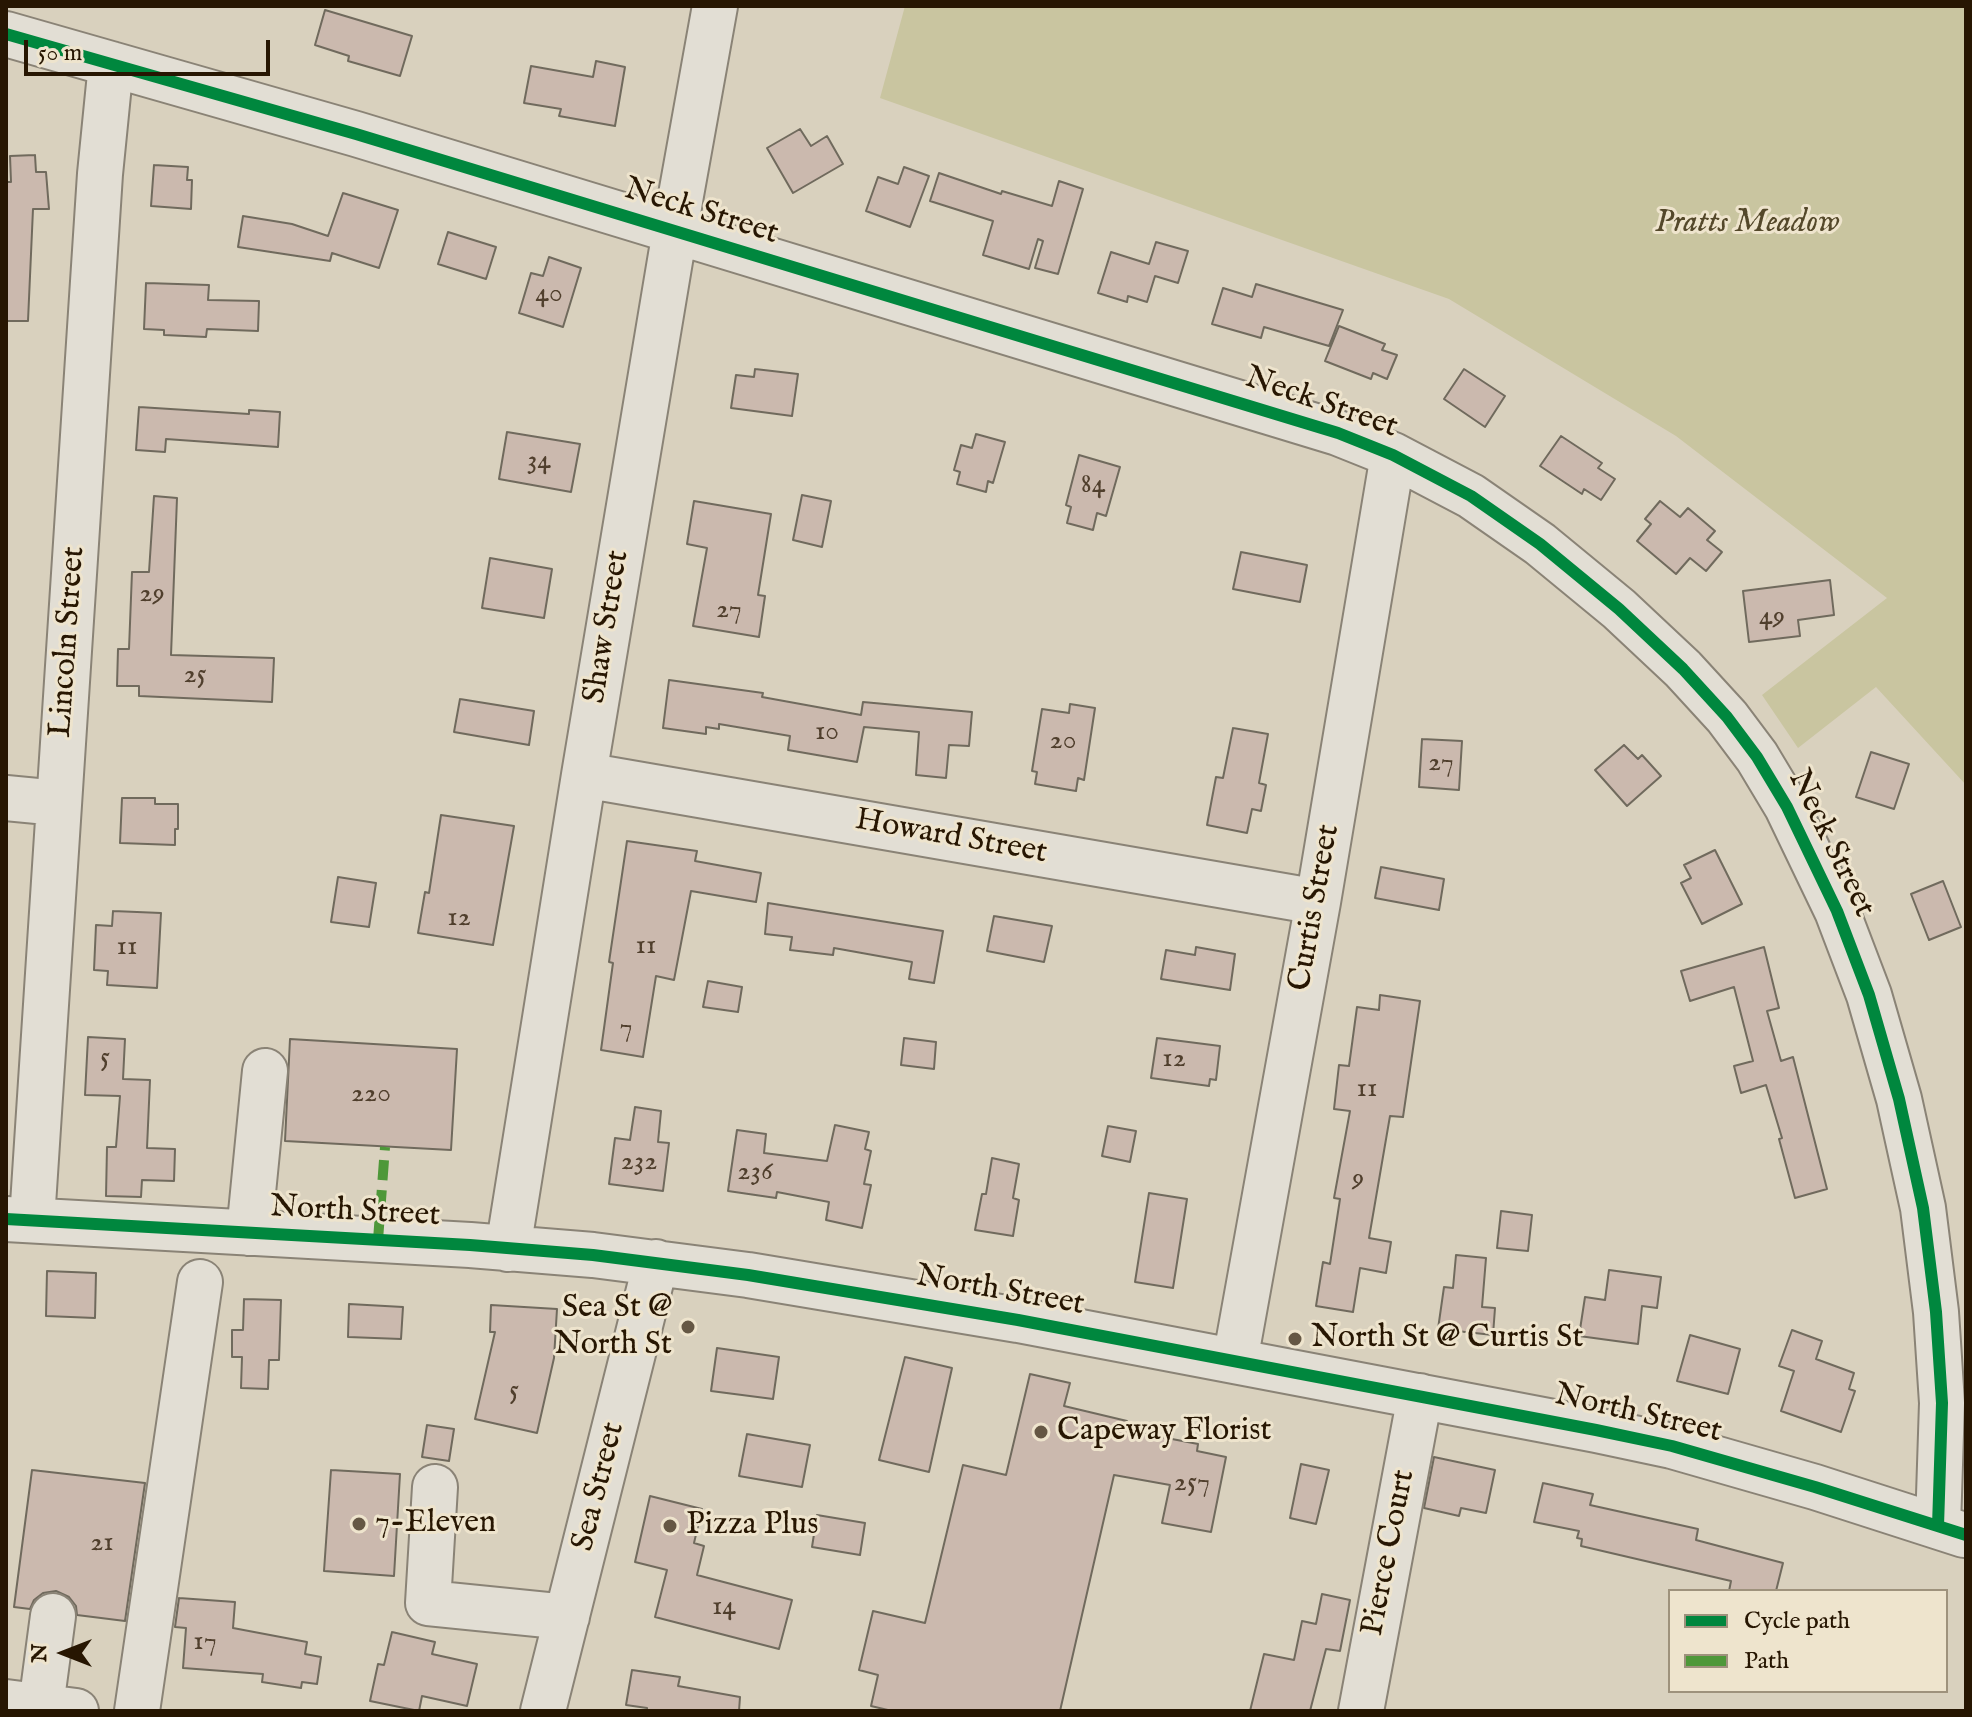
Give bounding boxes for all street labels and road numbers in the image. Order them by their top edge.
street label: Neck Street [619,171,783,255]
street label: Neck Street [1240,360,1402,448]
street label: Lincoln Street [43,545,95,739]
street label: Shaw Street [577,548,639,706]
street label: Neck Street [1778,764,1882,924]
street label: Howard Street [852,802,1050,874]
street label: Curtis Street [1282,822,1350,994]
street label: North Street [269,1189,441,1237]
street label: North Street [913,1258,1087,1326]
street label: North Street [1551,1377,1725,1453]
street label: Sea Street [565,1419,635,1555]
street label: Pierce Court [1355,1467,1425,1639]

